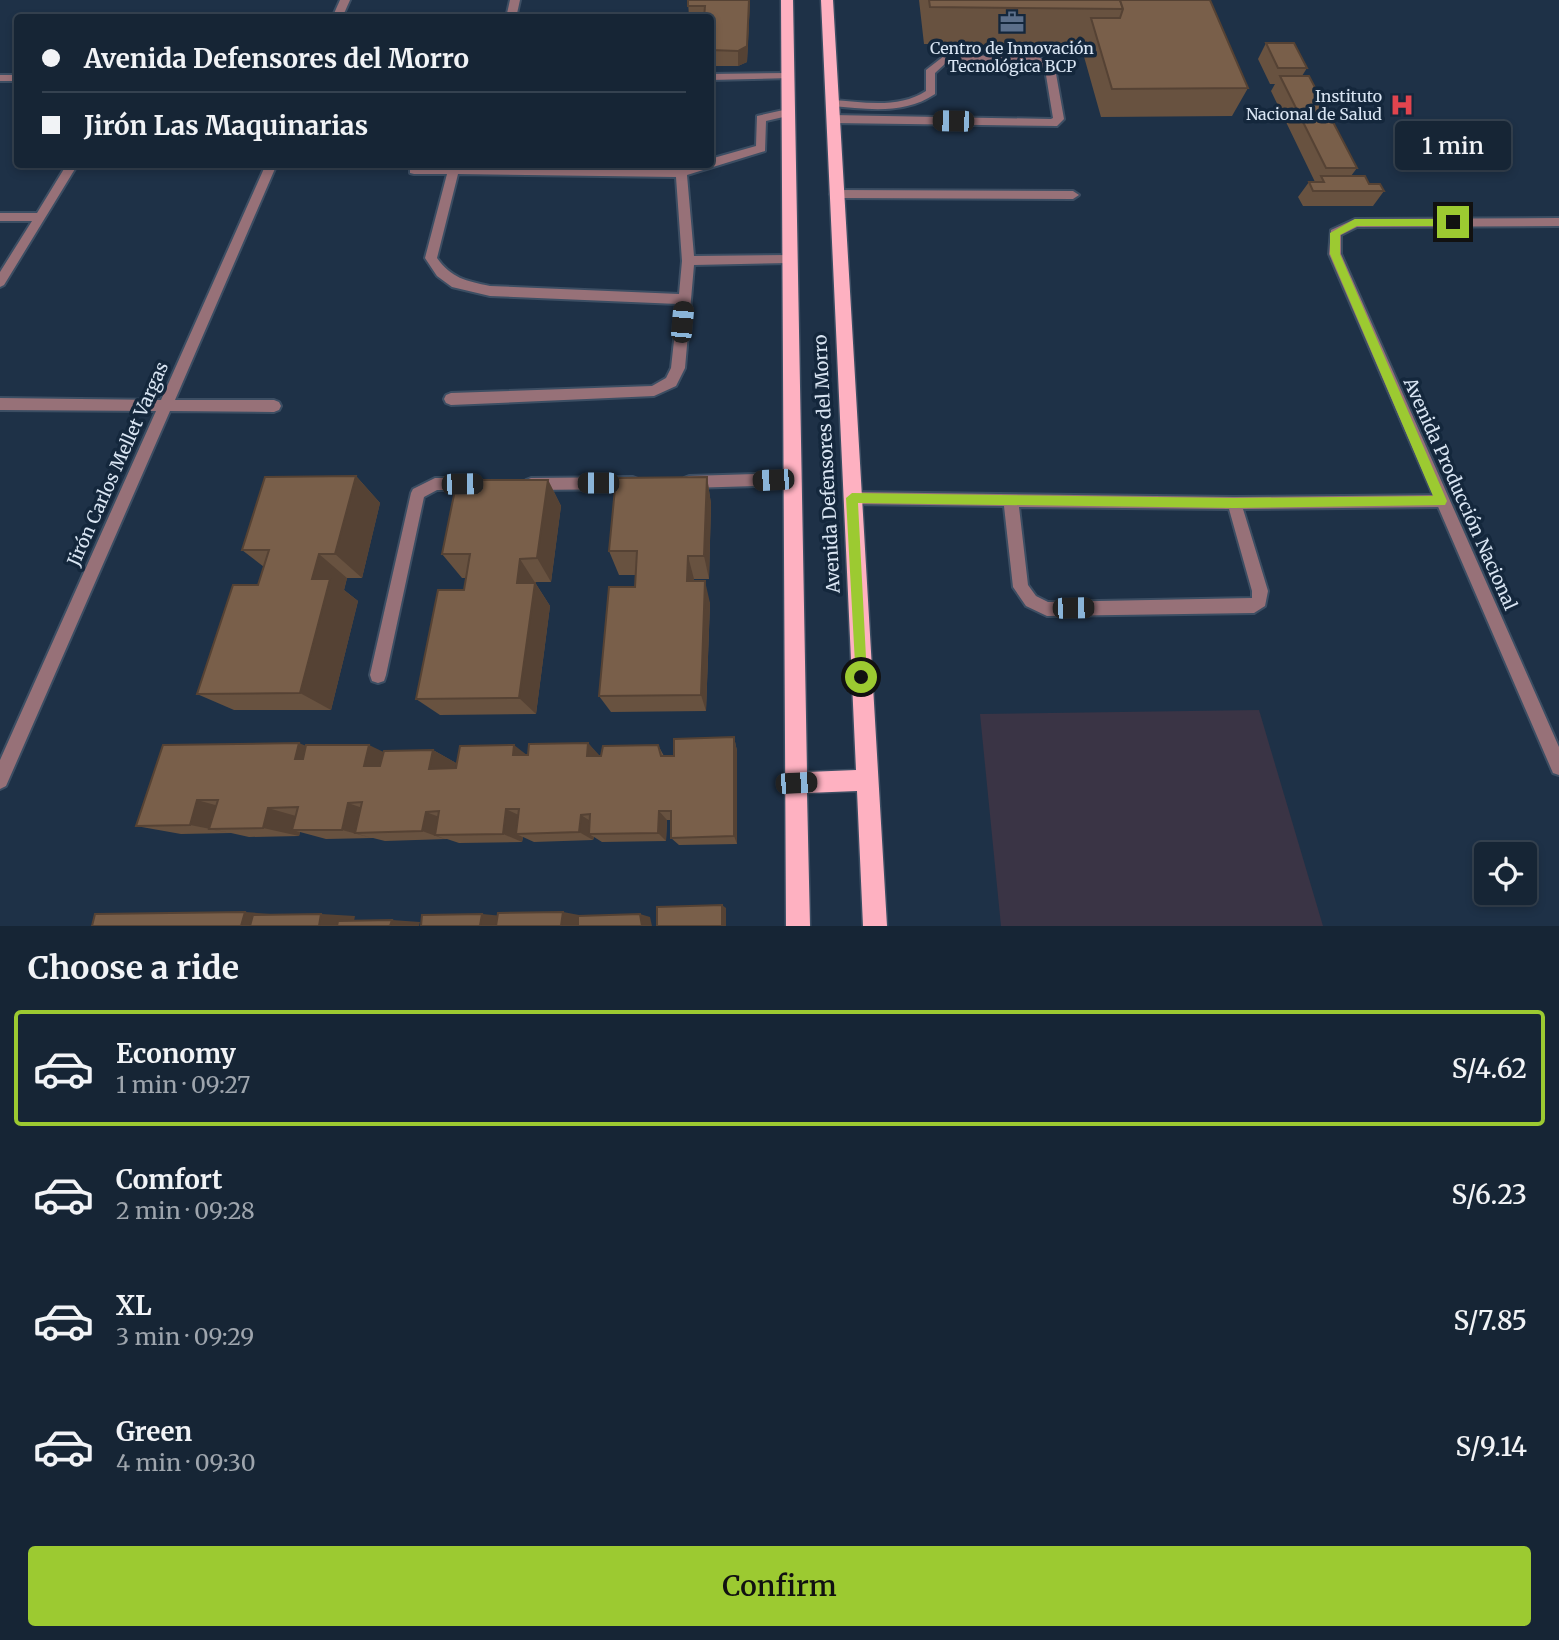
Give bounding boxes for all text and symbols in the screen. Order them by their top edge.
office icon: Centro de Innovación Tecnológica BCP [998,8,1026,36]
place label: Centro de Innovación Tecnológica BCP [930,38,1094,76]
text: Avenida Defensores del Morro [84,42,469,75]
place label: Instituto Nacional de Salud [1246,86,1382,124]
hospital icon: Instituto Nacional de Salud [1388,91,1416,119]
text: Jirón Las Maquinarias [84,109,368,142]
car [932,110,975,132]
callout: 1 min [1395,120,1511,170]
text: 1 min [1422,131,1484,160]
route end [1437,206,1469,238]
car [670,300,695,344]
street label: Avenida Defensores del Morro [808,334,845,595]
street label: Jirón Carlos Mellet Vargas [62,358,173,570]
street label: Avenida Producción Nacional [1398,373,1522,614]
car [752,468,795,492]
car [441,473,484,495]
car [578,473,620,494]
car [1052,597,1095,619]
route start [845,661,877,693]
car [775,771,818,795]
map controls [1474,842,1537,905]
button: locate [1474,842,1537,905]
text: Choose a ride [28,948,239,988]
icon: car [32,1037,95,1100]
text: Economy [116,1037,236,1070]
text: S/4.62 [1452,1052,1527,1085]
text: 1 min · 09:27 [116,1070,250,1099]
icon: car [32,1163,95,1226]
text: Comfort [116,1163,222,1196]
text: S/6.23 [1452,1178,1527,1211]
text: 2 min · 09:28 [116,1196,255,1225]
icon: car [32,1289,95,1352]
text: XL [116,1289,152,1322]
text: S/7.85 [1453,1304,1527,1337]
text: 3 min · 09:29 [116,1322,254,1351]
icon: car [32,1415,95,1478]
text: Green [116,1415,192,1448]
text: S/9.14 [1455,1430,1527,1463]
text: 4 min · 09:30 [116,1448,255,1477]
button: Confirm [28,1546,1531,1626]

